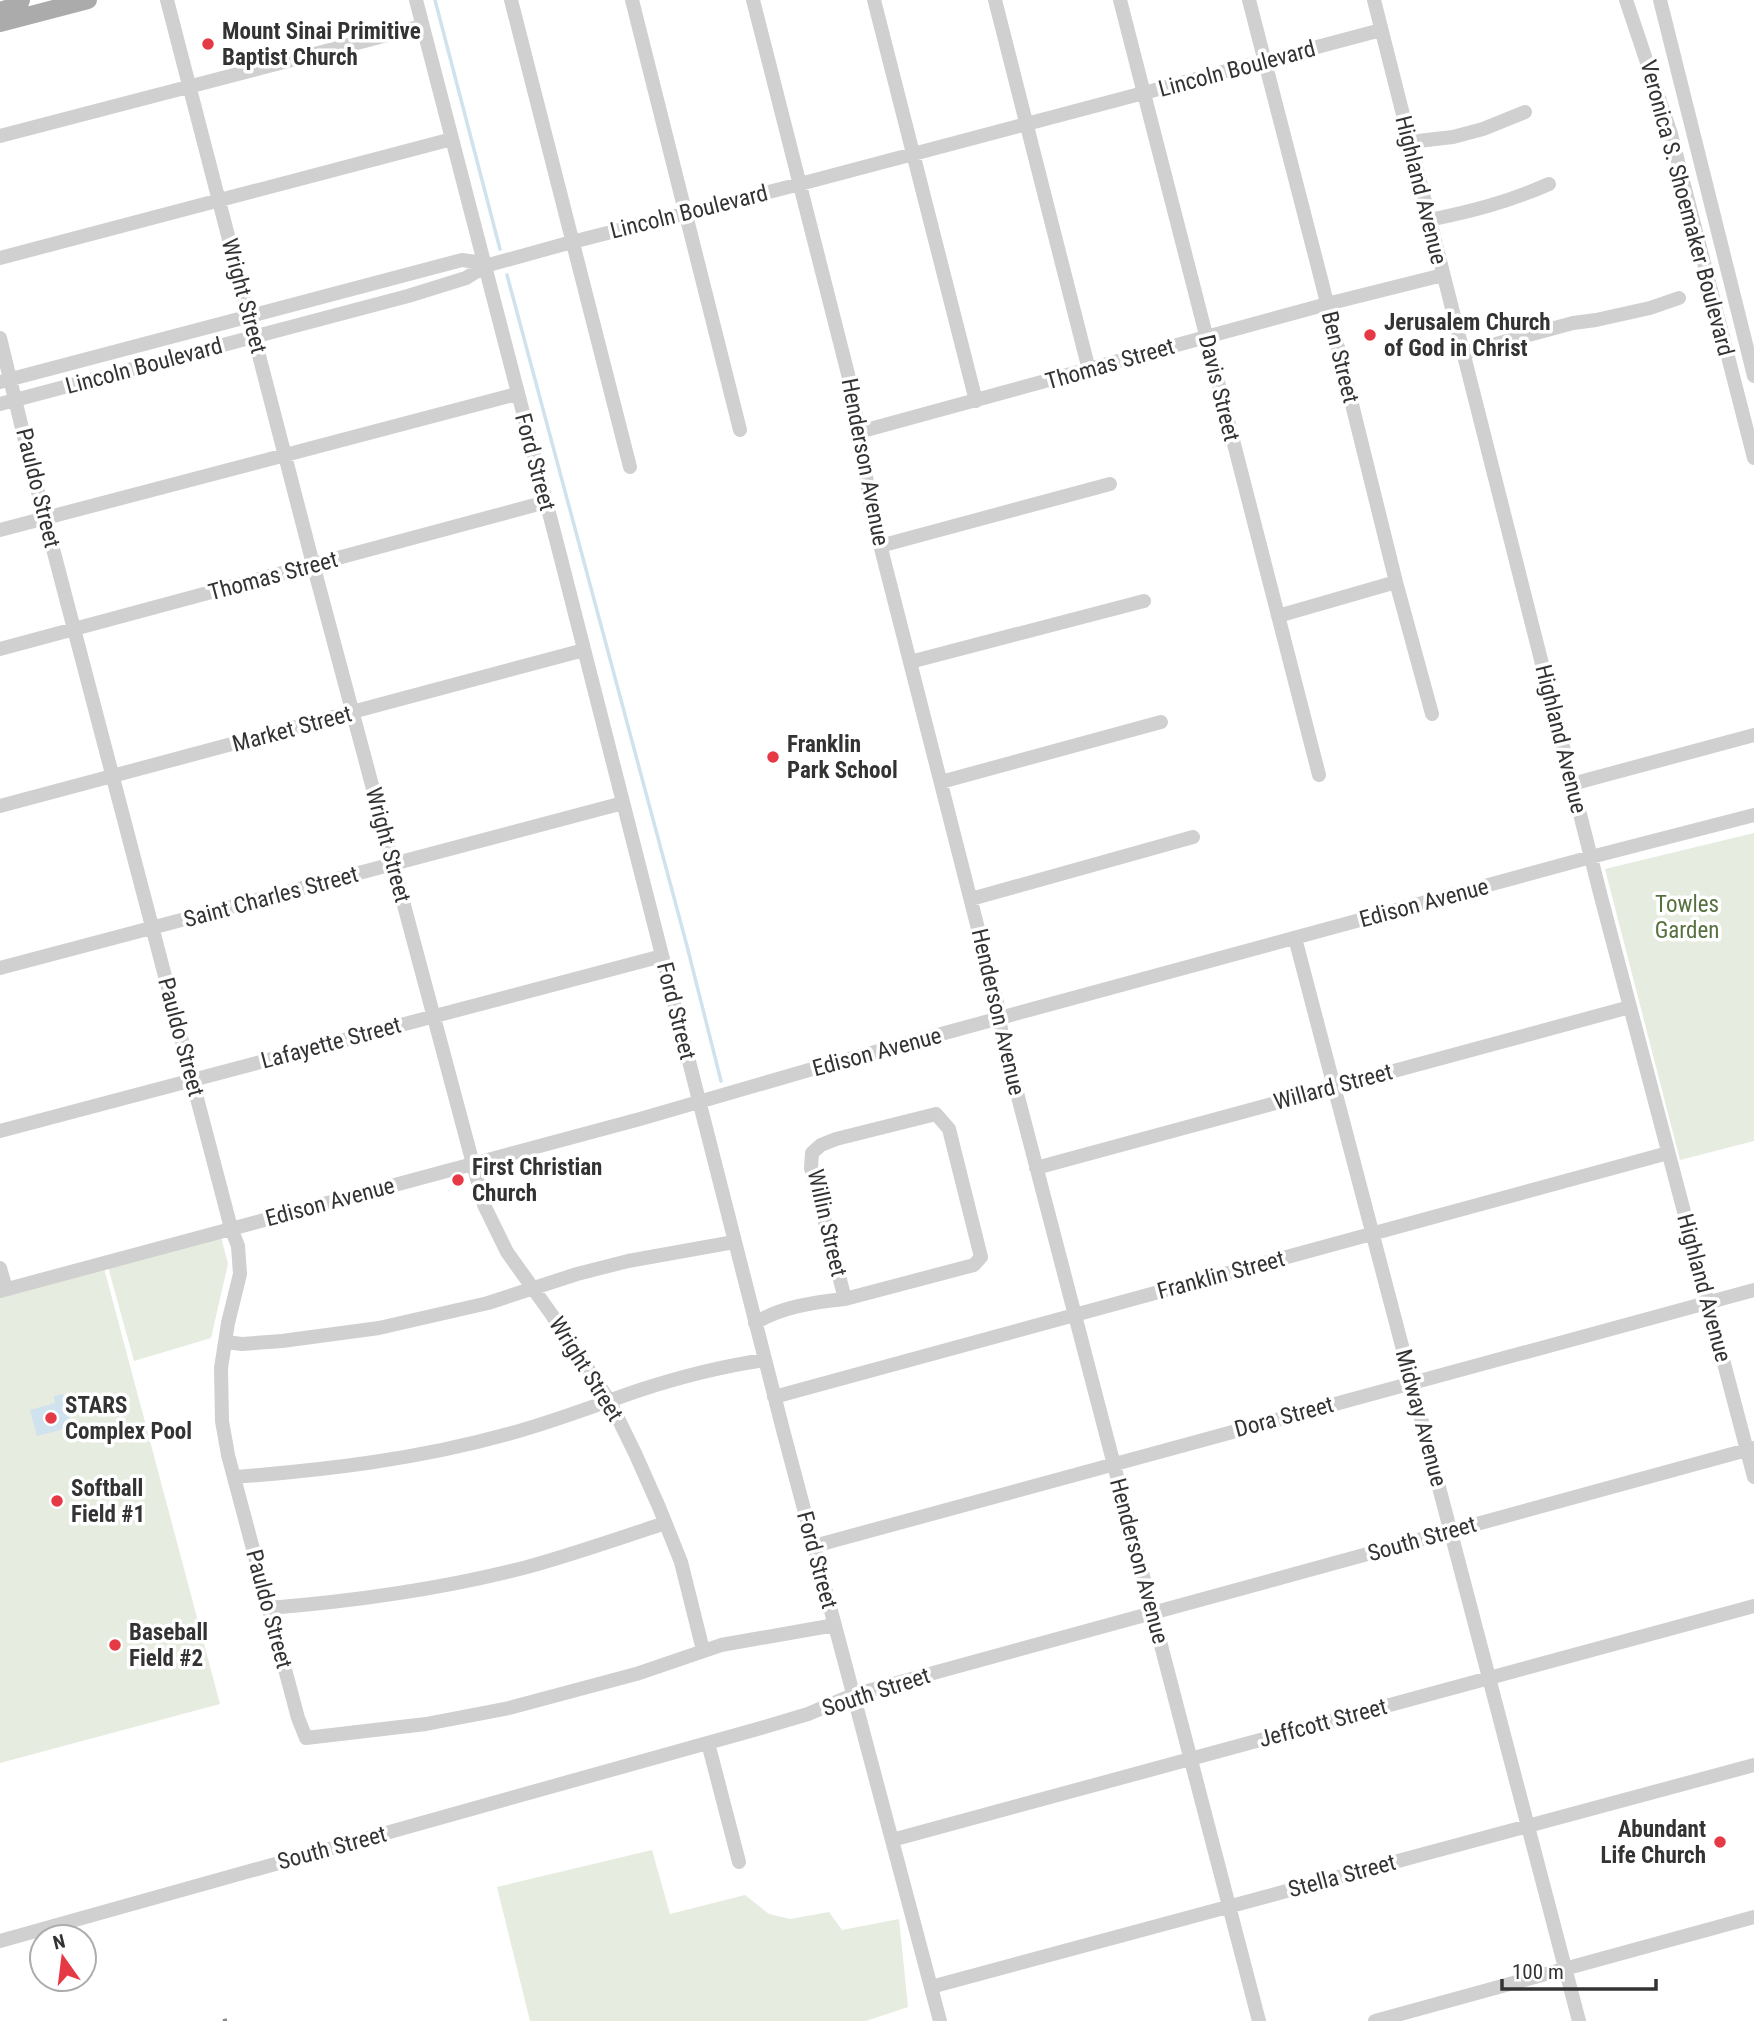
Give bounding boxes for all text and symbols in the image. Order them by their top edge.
place label: Mount Sinai Primitive Baptist Church [222,18,421,71]
street label: Lincoln Boulevard [1156,35,1318,103]
marker: Mount Sinai Primitive Baptist Church [200,36,216,52]
street label: Veronica S. Shoemaker Boulevard [1634,57,1740,359]
street label: Highland Avenue [1389,113,1453,267]
street label: Lincoln Boulevard [608,179,770,245]
street label: Wright Street [216,236,272,356]
street label: Ben Street [1316,308,1364,406]
place label: Jerusalem Church of God in Christ [1384,309,1551,362]
marker: Jerusalem Church of God in Christ [1362,327,1378,343]
street label: Lincoln Boulevard [63,332,225,400]
street label: Davis Street [1193,332,1245,444]
street label: Thomas Street [1043,333,1177,395]
street label: Henderson Avenue [836,376,894,548]
street label: Ford Street [509,410,561,514]
street label: Pauldo Street [10,425,66,551]
street label: Thomas Street [205,546,341,606]
street label: Highland Avenue [1529,662,1593,816]
street label: Market Street [229,700,355,758]
place label: Franklin Park School [787,731,898,784]
marker: Franklin Park School [765,749,781,765]
street label: Wright Street [360,785,416,905]
street label: Saint Charles Street [181,861,361,933]
street label: Edison Avenue [1356,873,1492,933]
park label: Towles Garden [1655,891,1719,944]
street label: Henderson Avenue [966,926,1030,1098]
street label: Ford Street [651,959,701,1063]
street label: Pauldo Street [152,975,210,1099]
street label: Lafayette Street [258,1011,404,1075]
street label: Edison Avenue [809,1022,945,1082]
street label: Willard Street [1271,1058,1395,1116]
place label: First Christian Church [472,1154,602,1207]
street label: Willin Street [802,1167,852,1279]
street label: Edison Avenue [262,1172,398,1232]
marker: First Christian Church [450,1172,466,1188]
street label: Highland Avenue [1671,1211,1737,1365]
street label: Franklin Street [1154,1245,1288,1305]
street label: Wright Street [543,1312,629,1426]
street label: Midway Avenue [1390,1346,1452,1490]
street label: Dora Street [1232,1391,1336,1443]
place label: STARS Complex Pool [65,1392,192,1445]
marker: STARS Complex Pool [43,1410,59,1426]
place label: Softball Field #1 [71,1475,145,1528]
street label: Henderson Avenue [1104,1475,1174,1647]
marker: Softball Field #1 [49,1493,65,1509]
street label: Ford Street [791,1508,843,1612]
street label: South Street [1365,1511,1479,1567]
street label: Pauldo Street [240,1547,298,1671]
place label: Baseball Field #2 [129,1619,208,1672]
marker: Baseball Field #2 [107,1637,123,1653]
street label: South Street [819,1662,933,1722]
street label: Jeffcott Street [1256,1693,1390,1753]
place label: Abundant Life Church [1601,1816,1706,1869]
street label: South Street [275,1821,389,1875]
marker: Abundant Life Church [1712,1834,1728,1850]
street label: Stella Street [1285,1849,1399,1903]
north arrow [28,1923,98,1993]
text: N [51,1929,67,1955]
scale bar [1502,1948,1656,1992]
text: 100 m [1512,1960,1564,1984]

